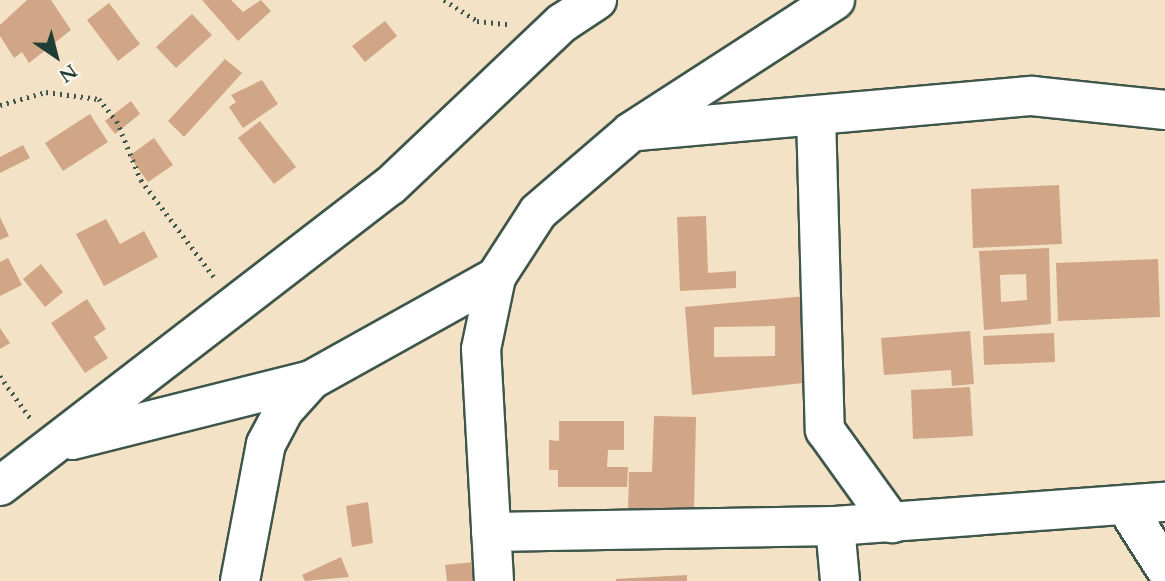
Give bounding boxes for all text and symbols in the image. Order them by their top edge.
north arrow [21,21,91,91]
text: N [54,58,82,89]

